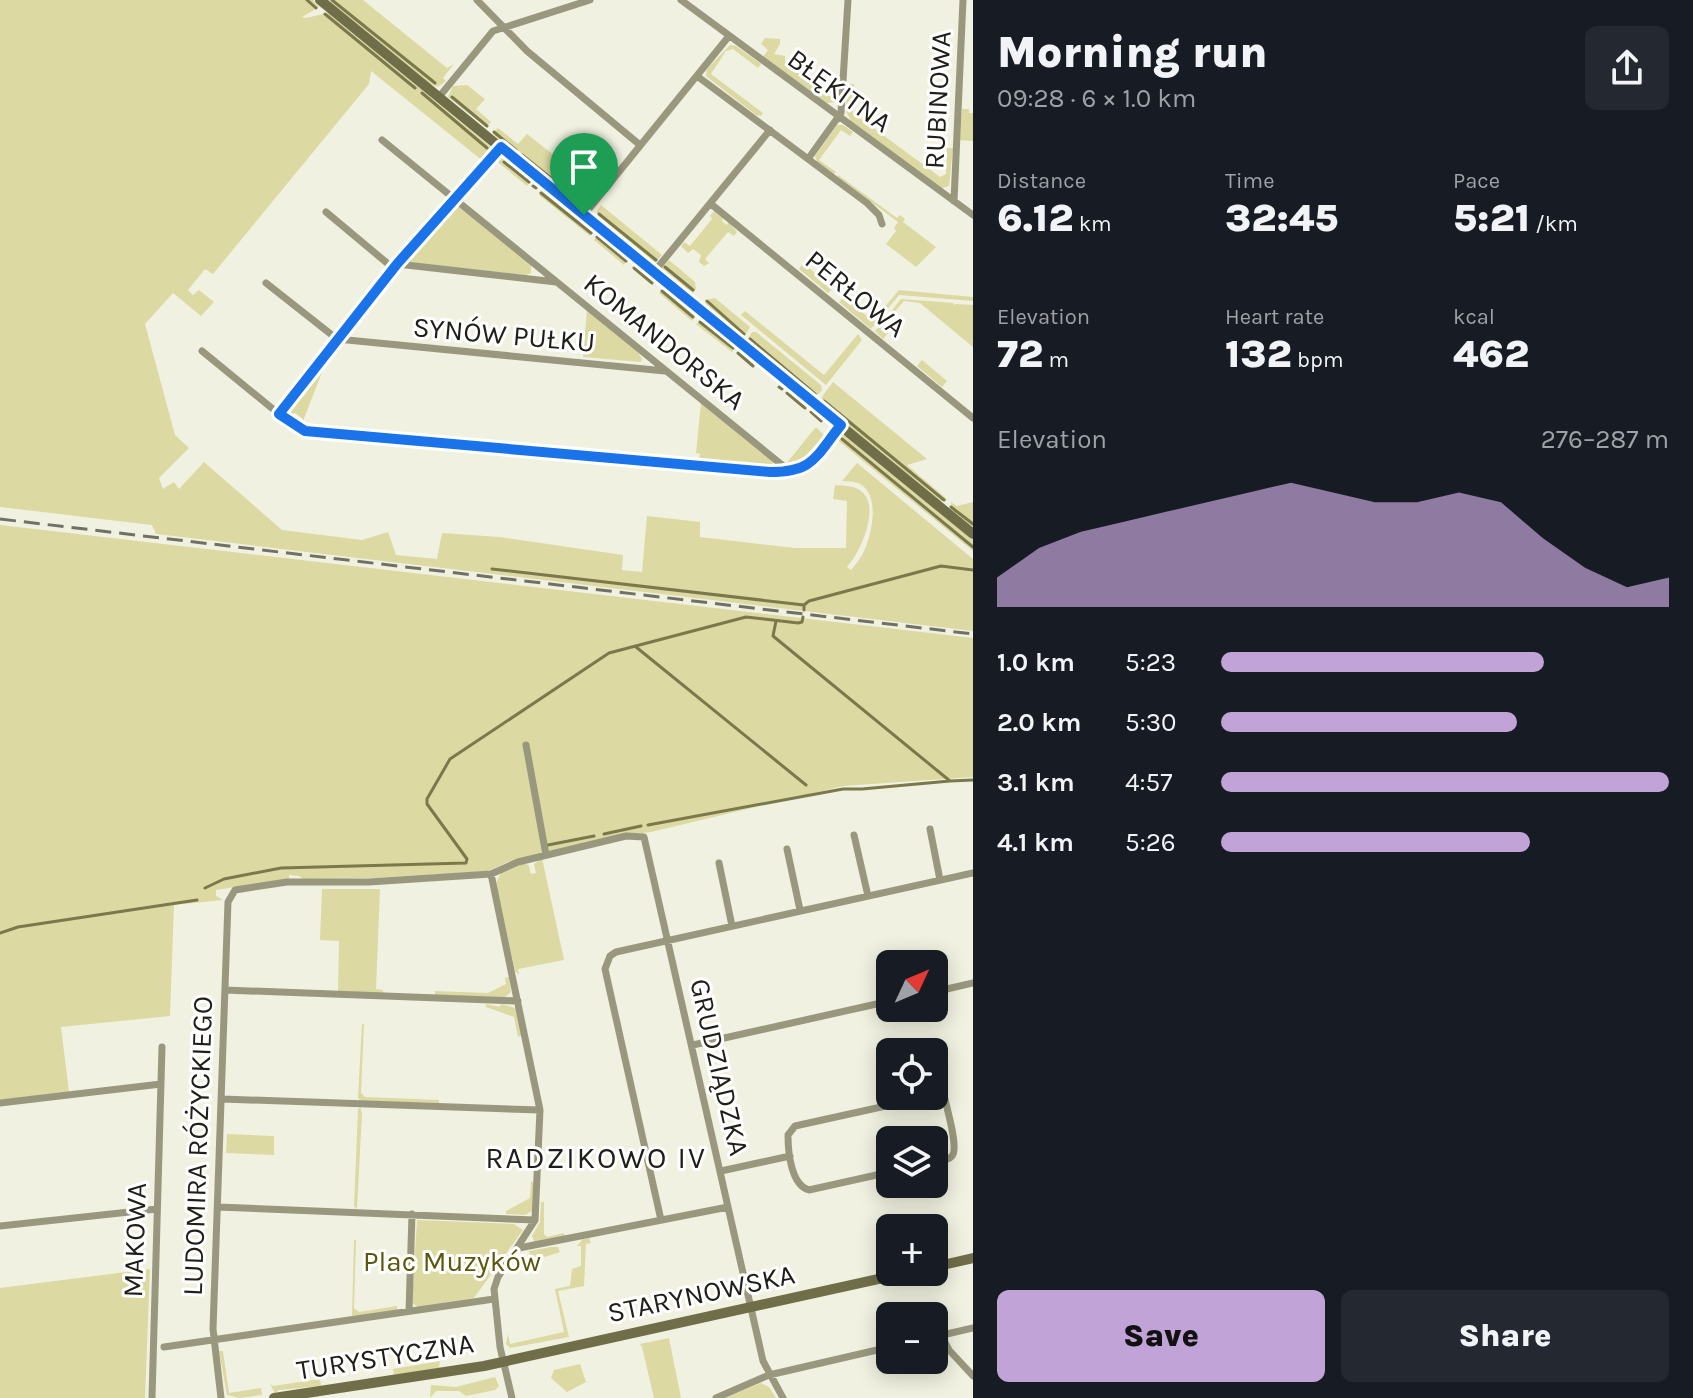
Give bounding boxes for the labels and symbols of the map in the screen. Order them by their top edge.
street label: RUBINOWA [917,30,958,170]
street label: BŁĘKITNA [781,42,898,139]
pin [550,133,618,215]
street label: PERŁOWA [799,243,913,344]
street label: KOMANDORSKA [577,266,752,416]
street label: SYNÓW PUŁKU [412,310,596,359]
north arrow [876,950,948,1022]
street label: GRUDZIĄDZKA [683,975,756,1159]
street label: LUDOMIRA RÓŻYCKIEGO [176,996,219,1296]
district label: RADZIKOWO IV [485,1140,707,1176]
street label: MAKOWA [116,1182,153,1298]
park label: Plac Muzyków [363,1245,541,1278]
street label: STARYNOWSKA [604,1258,798,1329]
street label: TURYSTYCZNA [294,1326,476,1387]

